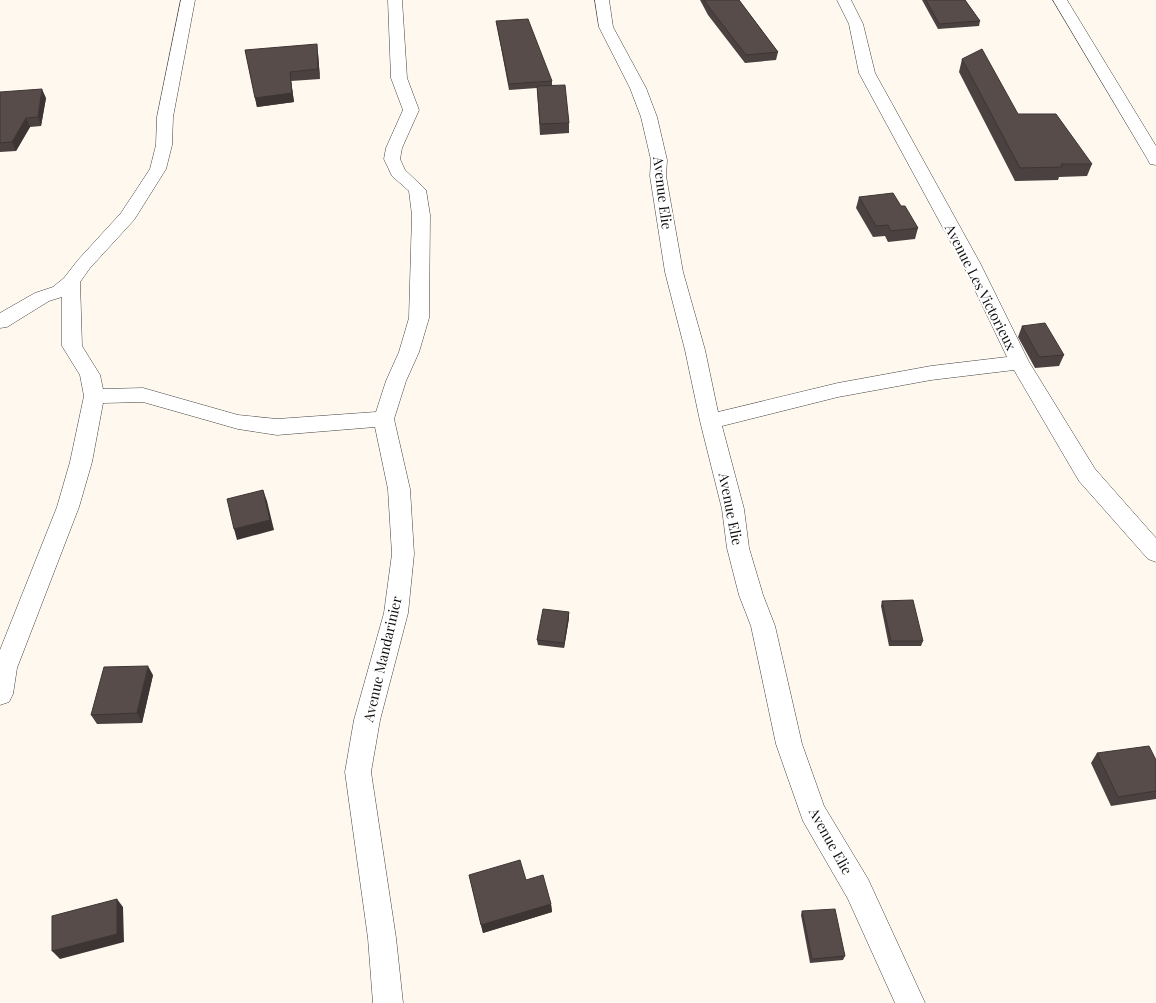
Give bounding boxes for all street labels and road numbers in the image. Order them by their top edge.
street label: Avenue Elie [649,154,677,231]
street label: Avenue Les Victorieux [941,220,1021,354]
street label: Avenue Elie [714,470,747,547]
street label: Avenue Mandarinier [358,594,406,725]
street label: Avenue Elie [804,803,857,878]

